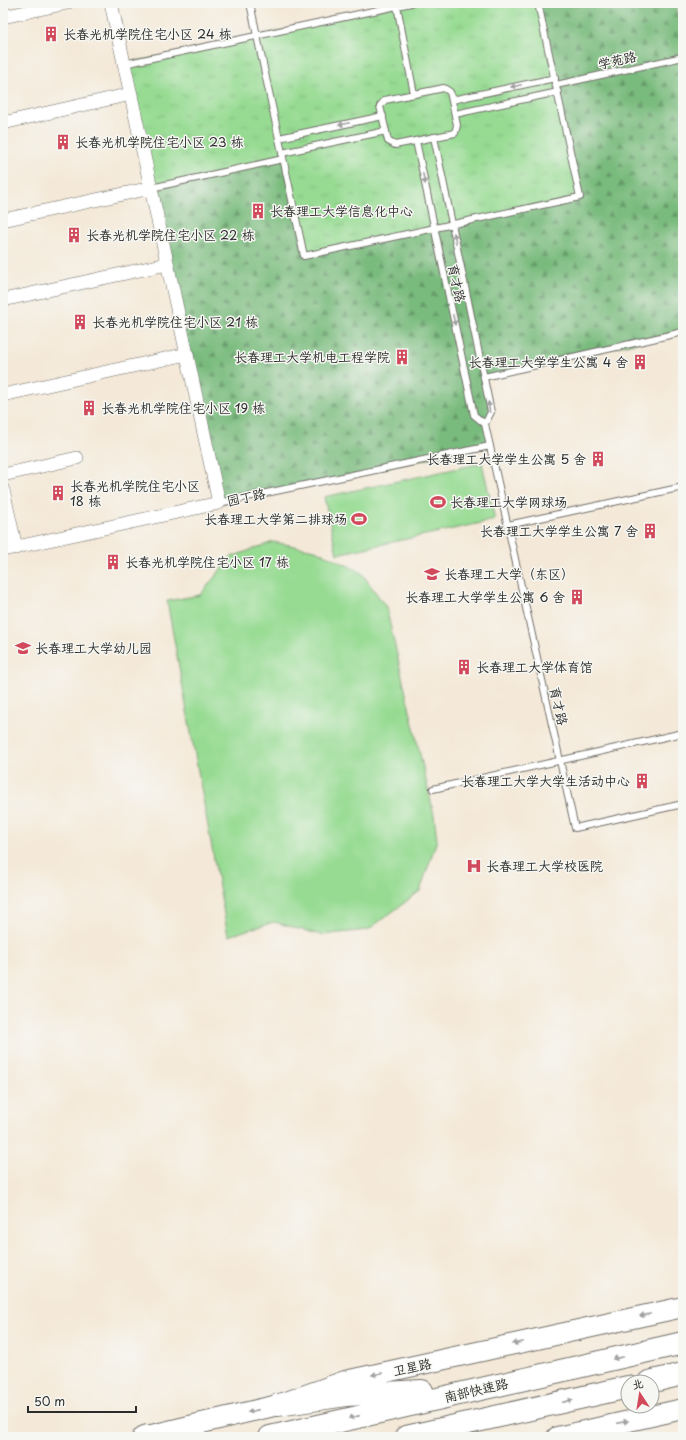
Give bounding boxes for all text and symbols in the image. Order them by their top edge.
place label: 长春光机学院住宅小区 24 栋 [63,24,232,43]
building icon: 长春光机学院住宅小区 24 栋 [42,25,60,43]
street label: 学苑路 [596,46,638,73]
one-way arrow [510,83,523,89]
one-way arrow [338,122,351,128]
place label: 长春光机学院住宅小区 23 栋 [75,132,244,151]
building icon: 长春光机学院住宅小区 23 栋 [54,133,72,151]
one-way arrow [421,173,427,185]
place label: 长春理工大学信息化中心 [270,201,413,220]
building icon: 长春理工大学信息化中心 [249,202,267,220]
place label: 长春光机学院住宅小区 22 栋 [86,225,255,244]
building icon: 长春光机学院住宅小区 22 栋 [65,226,83,244]
one-way arrow [452,232,458,244]
street label: 育才路 [444,262,471,304]
place label: 长春光机学院住宅小区 21 栋 [92,312,258,331]
building icon: 长春光机学院住宅小区 21 栋 [71,313,89,331]
one-way arrow [451,314,457,326]
place label: 长春理工大学机电工程学院 [234,347,390,366]
building icon: 长春理工大学机电工程学院 [393,348,411,366]
place label: 长春理工大学学生公寓 4 舍 [468,352,628,371]
building icon: 长春理工大学学生公寓 4 舍 [631,353,649,371]
place label: 长春光机学院住宅小区 19 栋 [101,398,265,417]
building icon: 长春光机学院住宅小区 19 栋 [80,399,98,417]
one-way arrow [486,400,492,413]
place label: 长春理工大学学生公寓 5 舍 [426,449,586,468]
building icon: 长春理工大学学生公寓 5 舍 [589,450,607,468]
place label: 长春光机学院住宅小区 18 栋 [70,476,200,510]
street label: 园丁路 [225,483,267,510]
building icon: 长春光机学院住宅小区 18 栋 [49,484,67,502]
place label: 长春理工大学网球场 [450,492,567,511]
sports icon: 长春理工大学网球场 [429,493,447,511]
place label: 长春理工大学第二排球场 [204,509,347,528]
sports icon: 长春理工大学第二排球场 [350,510,368,528]
place label: 长春理工大学学生公寓 7 舍 [480,521,638,540]
building icon: 长春理工大学学生公寓 7 舍 [641,522,659,540]
place label: 长春光机学院住宅小区 17 栋 [125,552,289,571]
building icon: 长春光机学院住宅小区 17 栋 [104,553,122,571]
place label: 长春理工大学（东区） [444,564,574,583]
school or university icon: 长春理工大学（东区） [423,565,441,583]
place label: 长春理工大学学生公寓 6 舍 [405,587,565,606]
building icon: 长春理工大学学生公寓 6 舍 [568,588,586,606]
place label: 长春理工大学幼儿园 [35,638,152,657]
school or university icon: 长春理工大学幼儿园 [14,639,32,657]
place label: 长春理工大学体育馆 [476,657,593,676]
building icon: 长春理工大学体育馆 [455,658,473,676]
street label: 育才路 [546,685,573,727]
place label: 长春理工大学大学生活动中心 [461,771,630,790]
building icon: 长春理工大学大学生活动中心 [633,772,651,790]
place label: 长春理工大学校医院 [486,856,603,875]
hospital icon: 长春理工大学校医院 [465,857,483,875]
one-way arrow [639,1313,651,1319]
one-way arrow [512,1341,524,1347]
street label: 卫星路 [391,1353,433,1380]
one-way arrow [611,1355,623,1361]
one-way arrow [371,1372,383,1378]
street label: 南部快速路 [442,1373,510,1406]
north arrow [620,1374,660,1414]
text: 北 [631,1374,645,1393]
scale bar [28,1388,136,1414]
text: 50 m [34,1392,65,1410]
one-way arrow [562,1398,574,1404]
one-way arrow [247,1409,259,1415]
one-way arrow [348,1415,360,1421]
one-way arrow [616,1419,629,1425]

